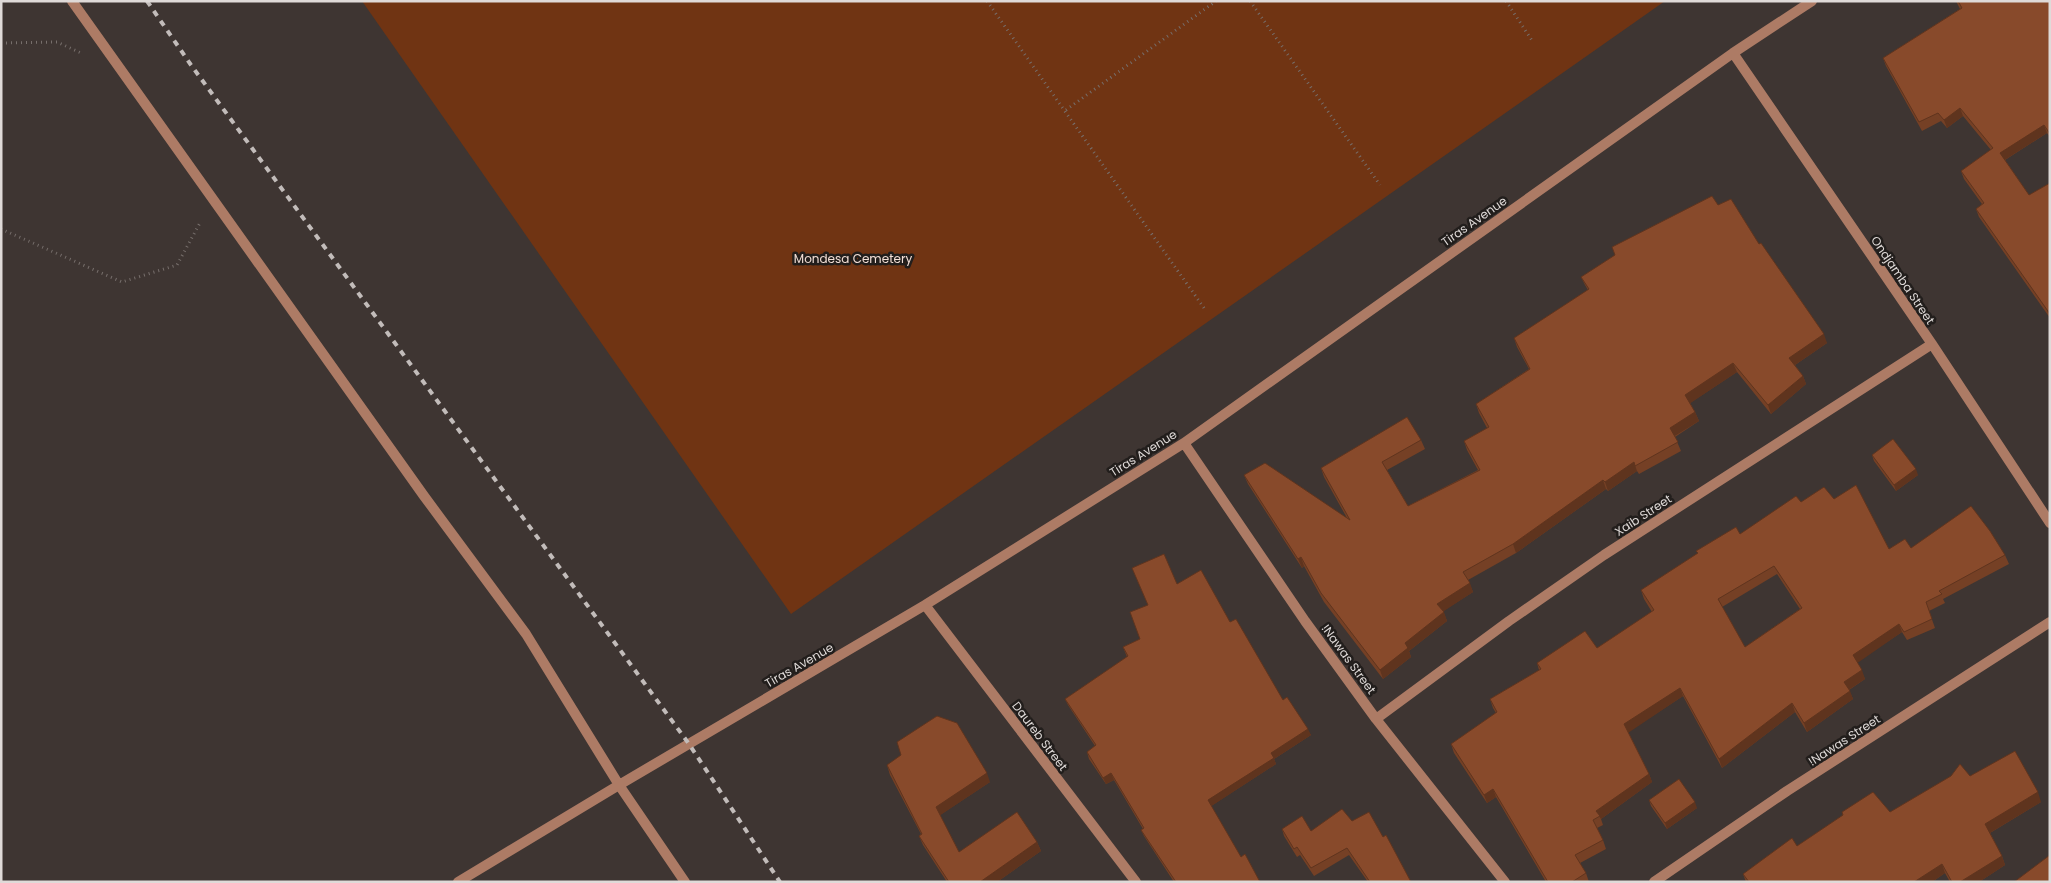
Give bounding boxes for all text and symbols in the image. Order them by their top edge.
street label: Tiras Avenue [1438,192,1510,250]
street label: Ondjamba Street [1867,232,1939,328]
park label: Mondesa Cemetery [794,250,912,267]
street label: Tiras Avenue [1106,426,1180,480]
street label: Xaib Street [1611,490,1675,540]
street label: !Nawas Street [1318,621,1380,697]
street label: Tiras Avenue [762,638,836,692]
street label: Daureb Street [1008,698,1072,774]
street label: !Nawas Street [1805,710,1883,770]

